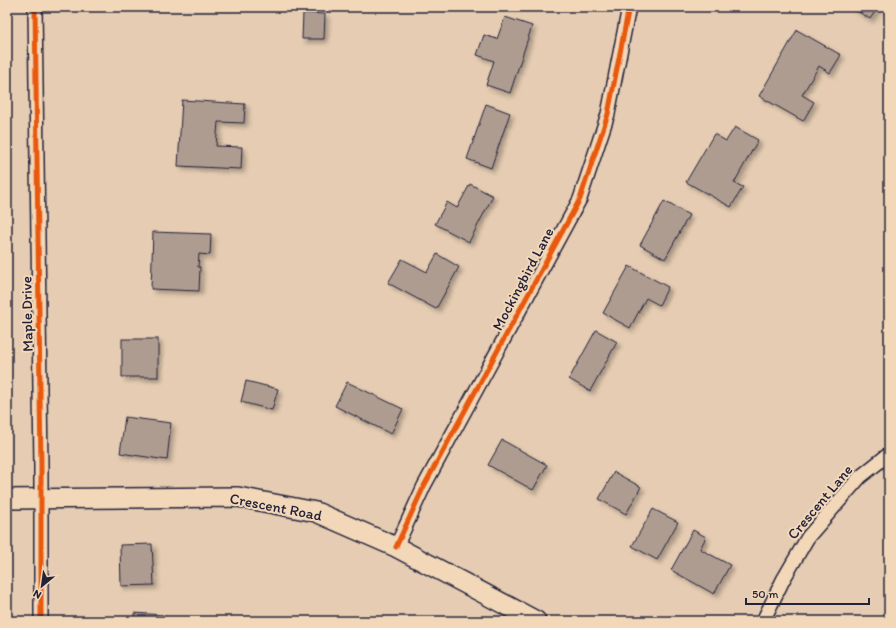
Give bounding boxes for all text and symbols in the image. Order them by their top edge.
street label: Mockingbird Lane [488,224,558,334]
street label: Maple Drive [17,276,37,352]
street label: Crescent Lane [784,461,856,543]
street label: Crescent Road [228,489,324,525]
north arrow [22,566,62,606]
scale bar [746,580,869,606]
text: N [31,587,44,602]
text: 50 m [752,587,778,601]

